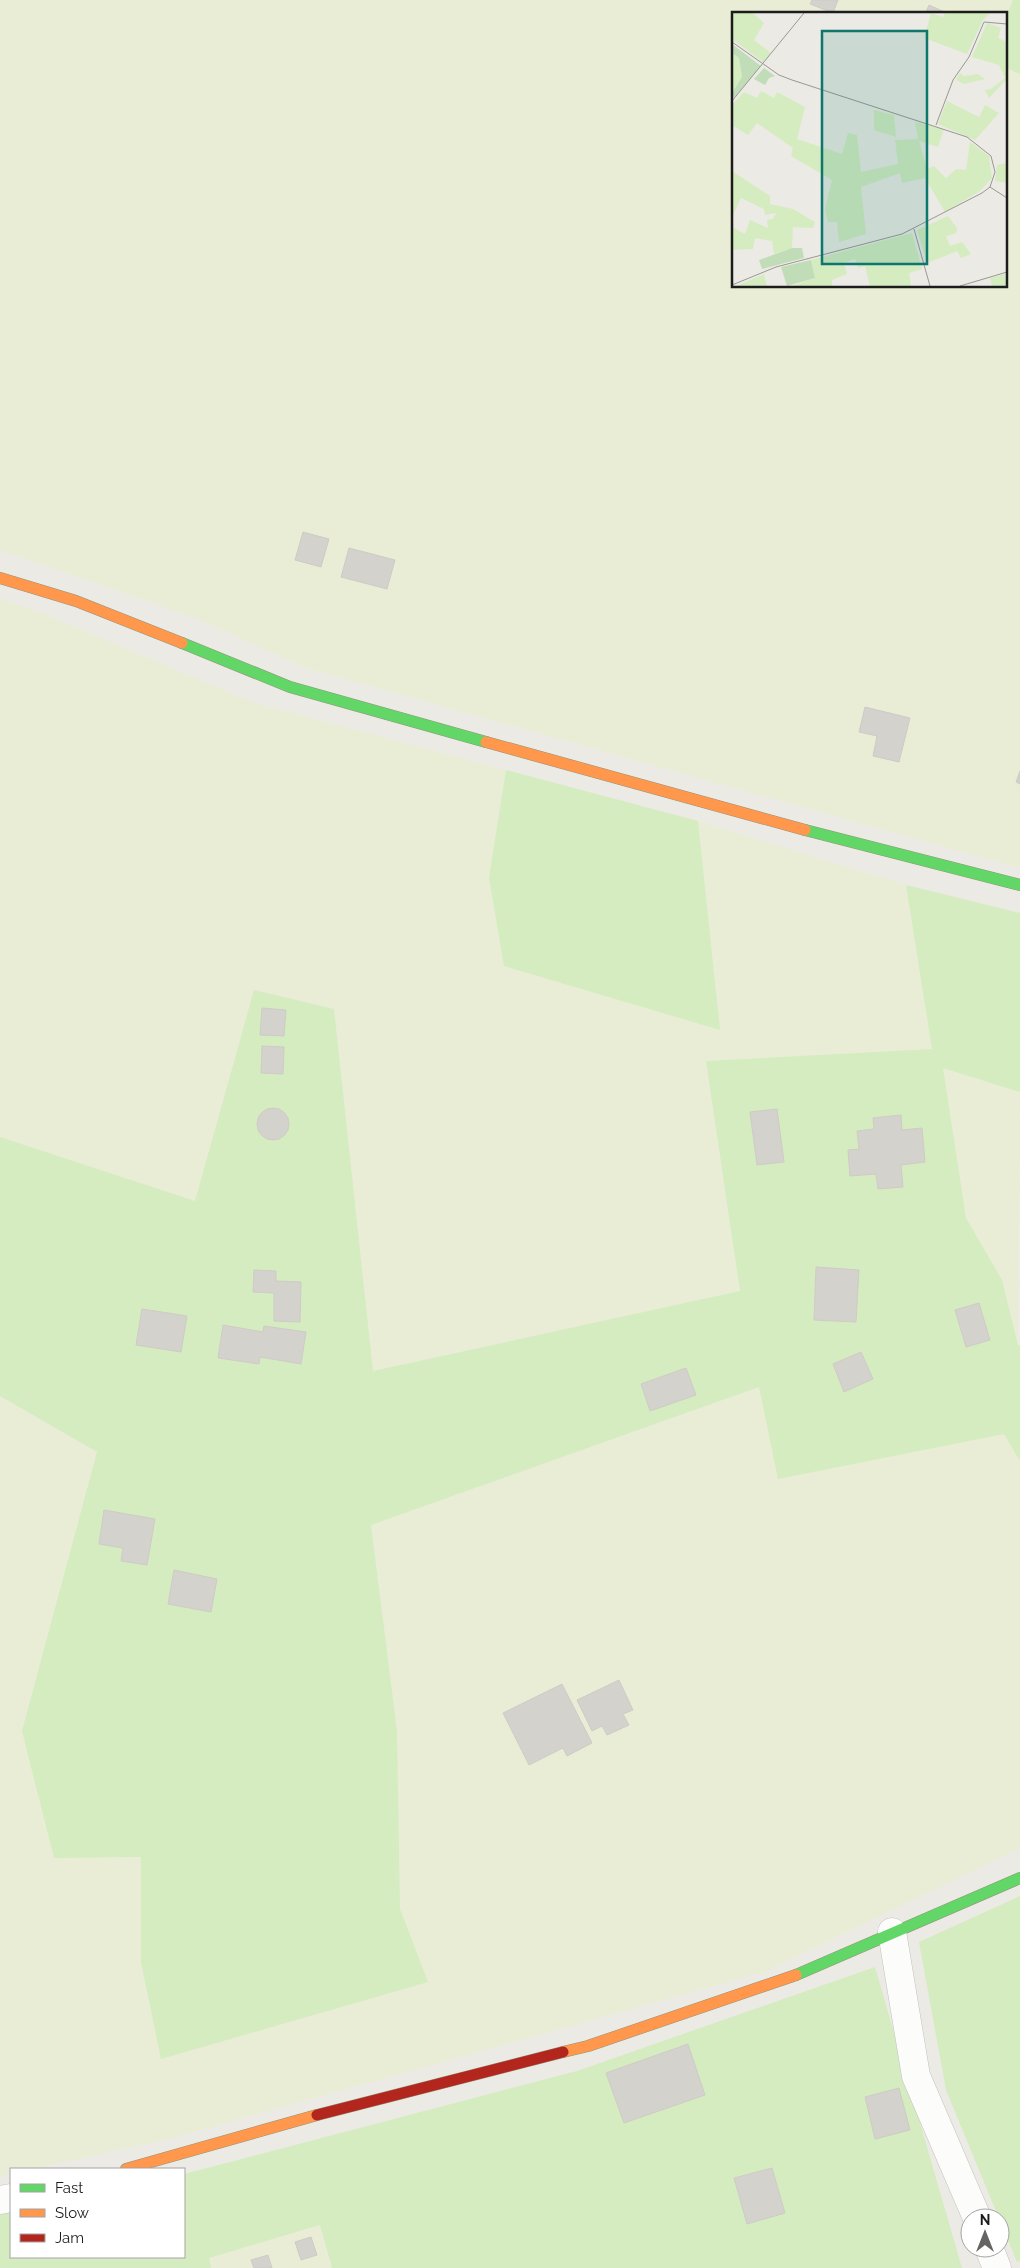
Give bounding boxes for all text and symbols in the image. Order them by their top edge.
inset map [732,12,1008,288]
legend [10,2168,185,2258]
text: Fast [55,2179,83,2197]
text: Slow [55,2204,89,2222]
north arrow [960,2208,1010,2258]
text: N [980,2212,990,2228]
text: Jam [55,2229,84,2247]

